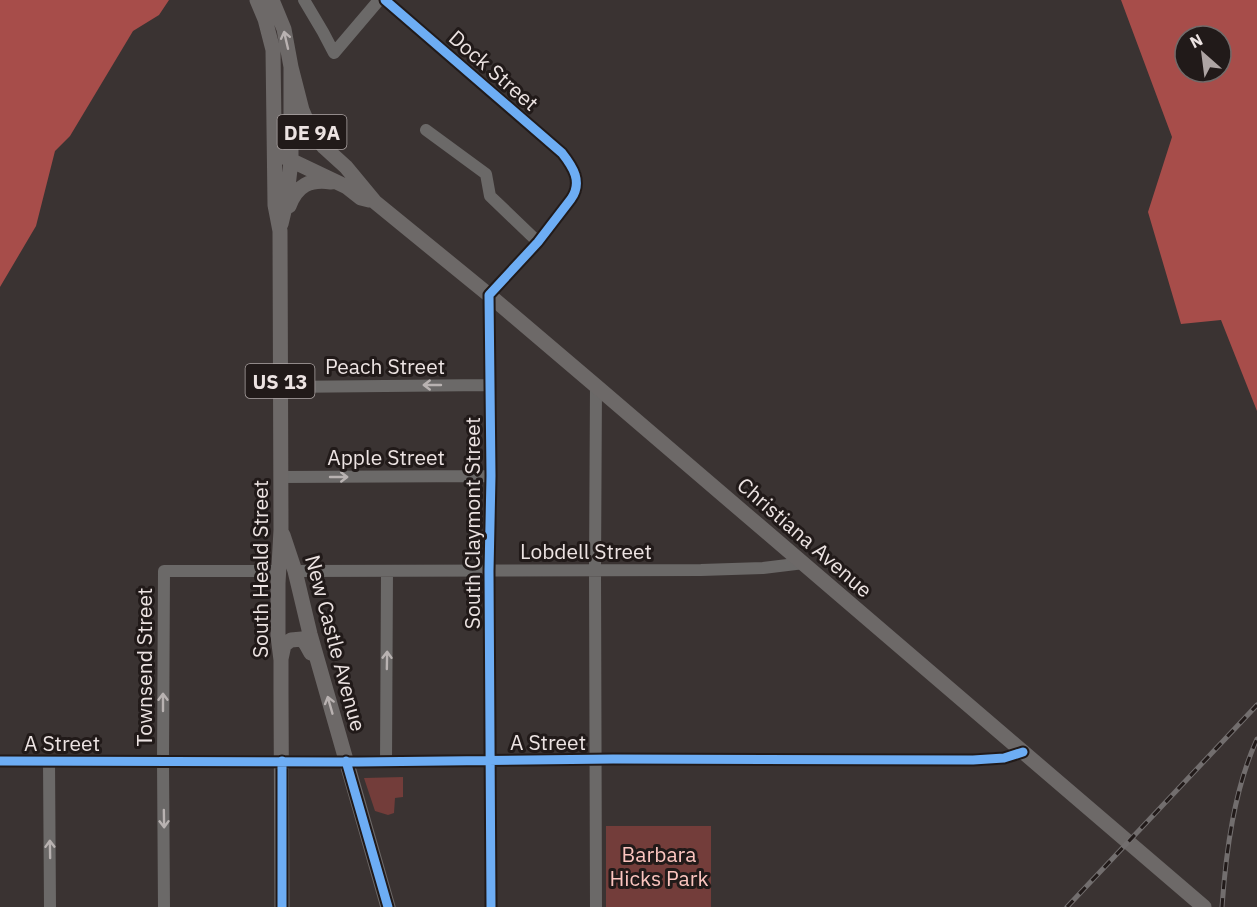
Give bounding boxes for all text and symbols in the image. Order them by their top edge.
street label: Dock Street [443,23,545,117]
north arrow [1173,24,1233,84]
text: N [1186,29,1206,52]
one-way arrow [280,31,292,50]
road number: DE 9A [278,115,346,149]
street label: Peach Street [325,352,445,380]
road number: US 13 [246,364,314,398]
one-way arrow [422,379,442,391]
street label: South Claymont Street [458,417,486,629]
street label: Apple Street [327,443,445,471]
one-way arrow [329,471,349,483]
street label: Christiana Avenue [732,471,878,603]
street label: South Heald Street [246,480,274,658]
street label: Lobdell Street [520,537,652,565]
street label: New Castle Avenue [299,552,373,734]
street label: Townsend Street [130,588,158,746]
one-way arrow [381,651,392,671]
one-way arrow [157,693,169,713]
one-way arrow [324,696,335,715]
street label: A Street [510,728,586,756]
street label: A Street [24,729,100,757]
one-way arrow [158,809,169,829]
one-way arrow [44,839,56,859]
park label: Barbara Hicks Park [609,840,709,892]

